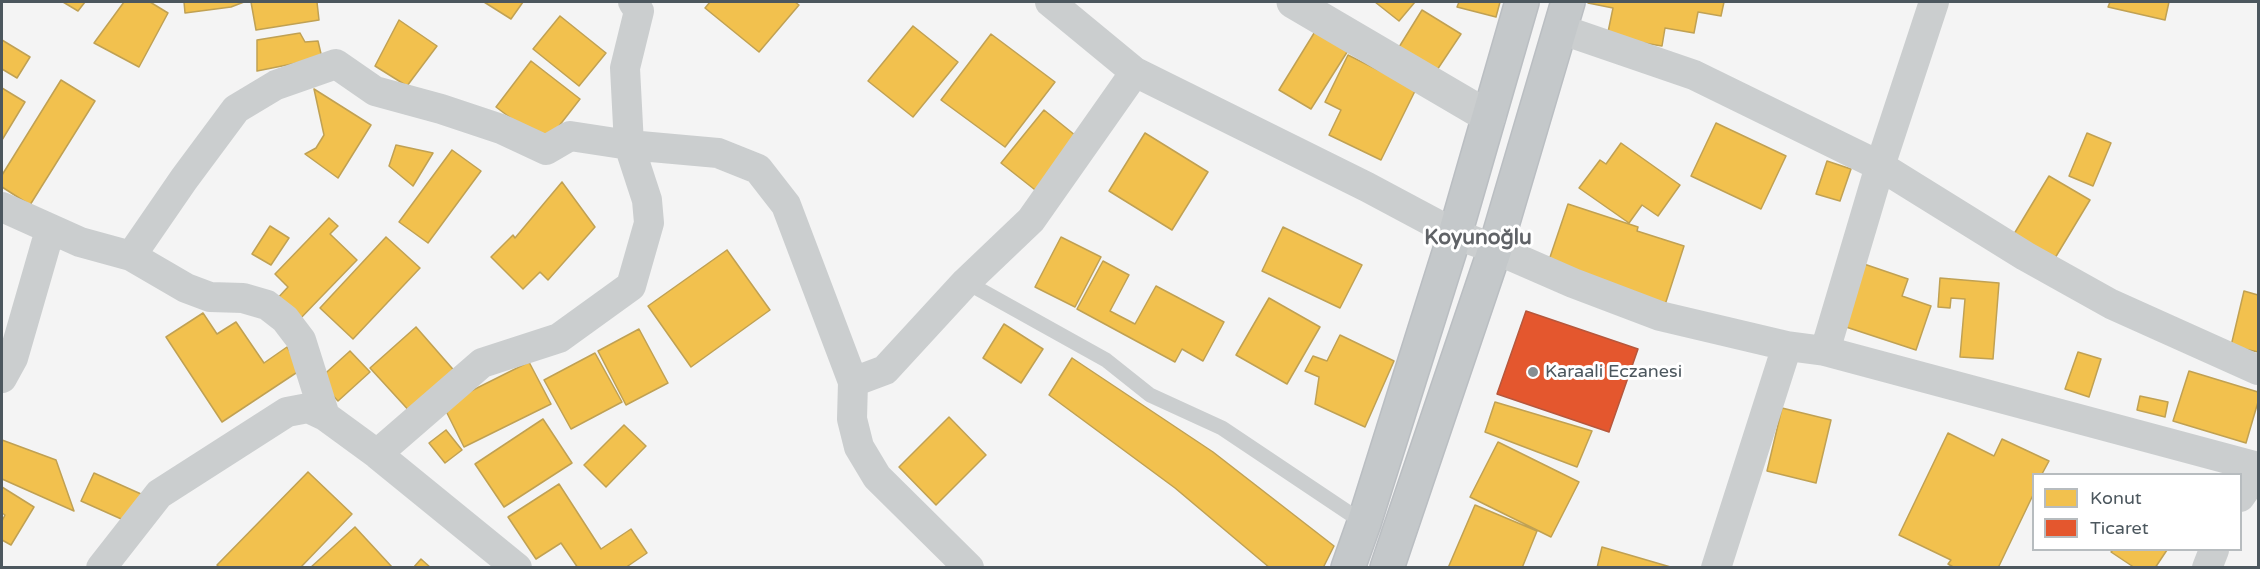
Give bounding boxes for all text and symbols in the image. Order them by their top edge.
district label: Koyunoğlu [1424,225,1532,251]
place label: Karaali Eczanesi [1545,361,1682,383]
marker: Karaali Eczanesi [1526,365,1540,379]
legend [2032,473,2242,551]
text: Konut [2090,487,2142,509]
text: Ticaret [2090,517,2149,539]

